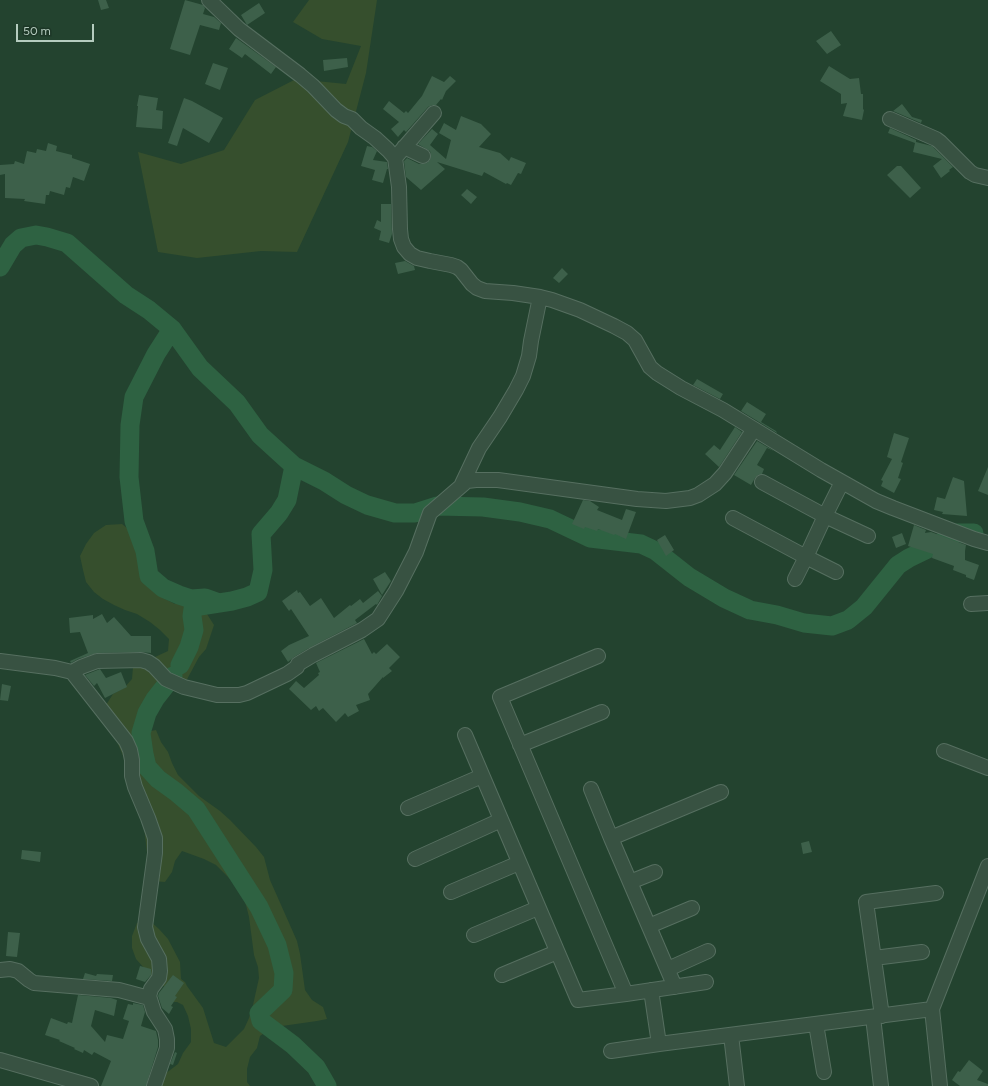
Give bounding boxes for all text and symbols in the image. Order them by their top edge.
scale bar [18,16,96,42]
text: 50 m [23,24,51,38]

